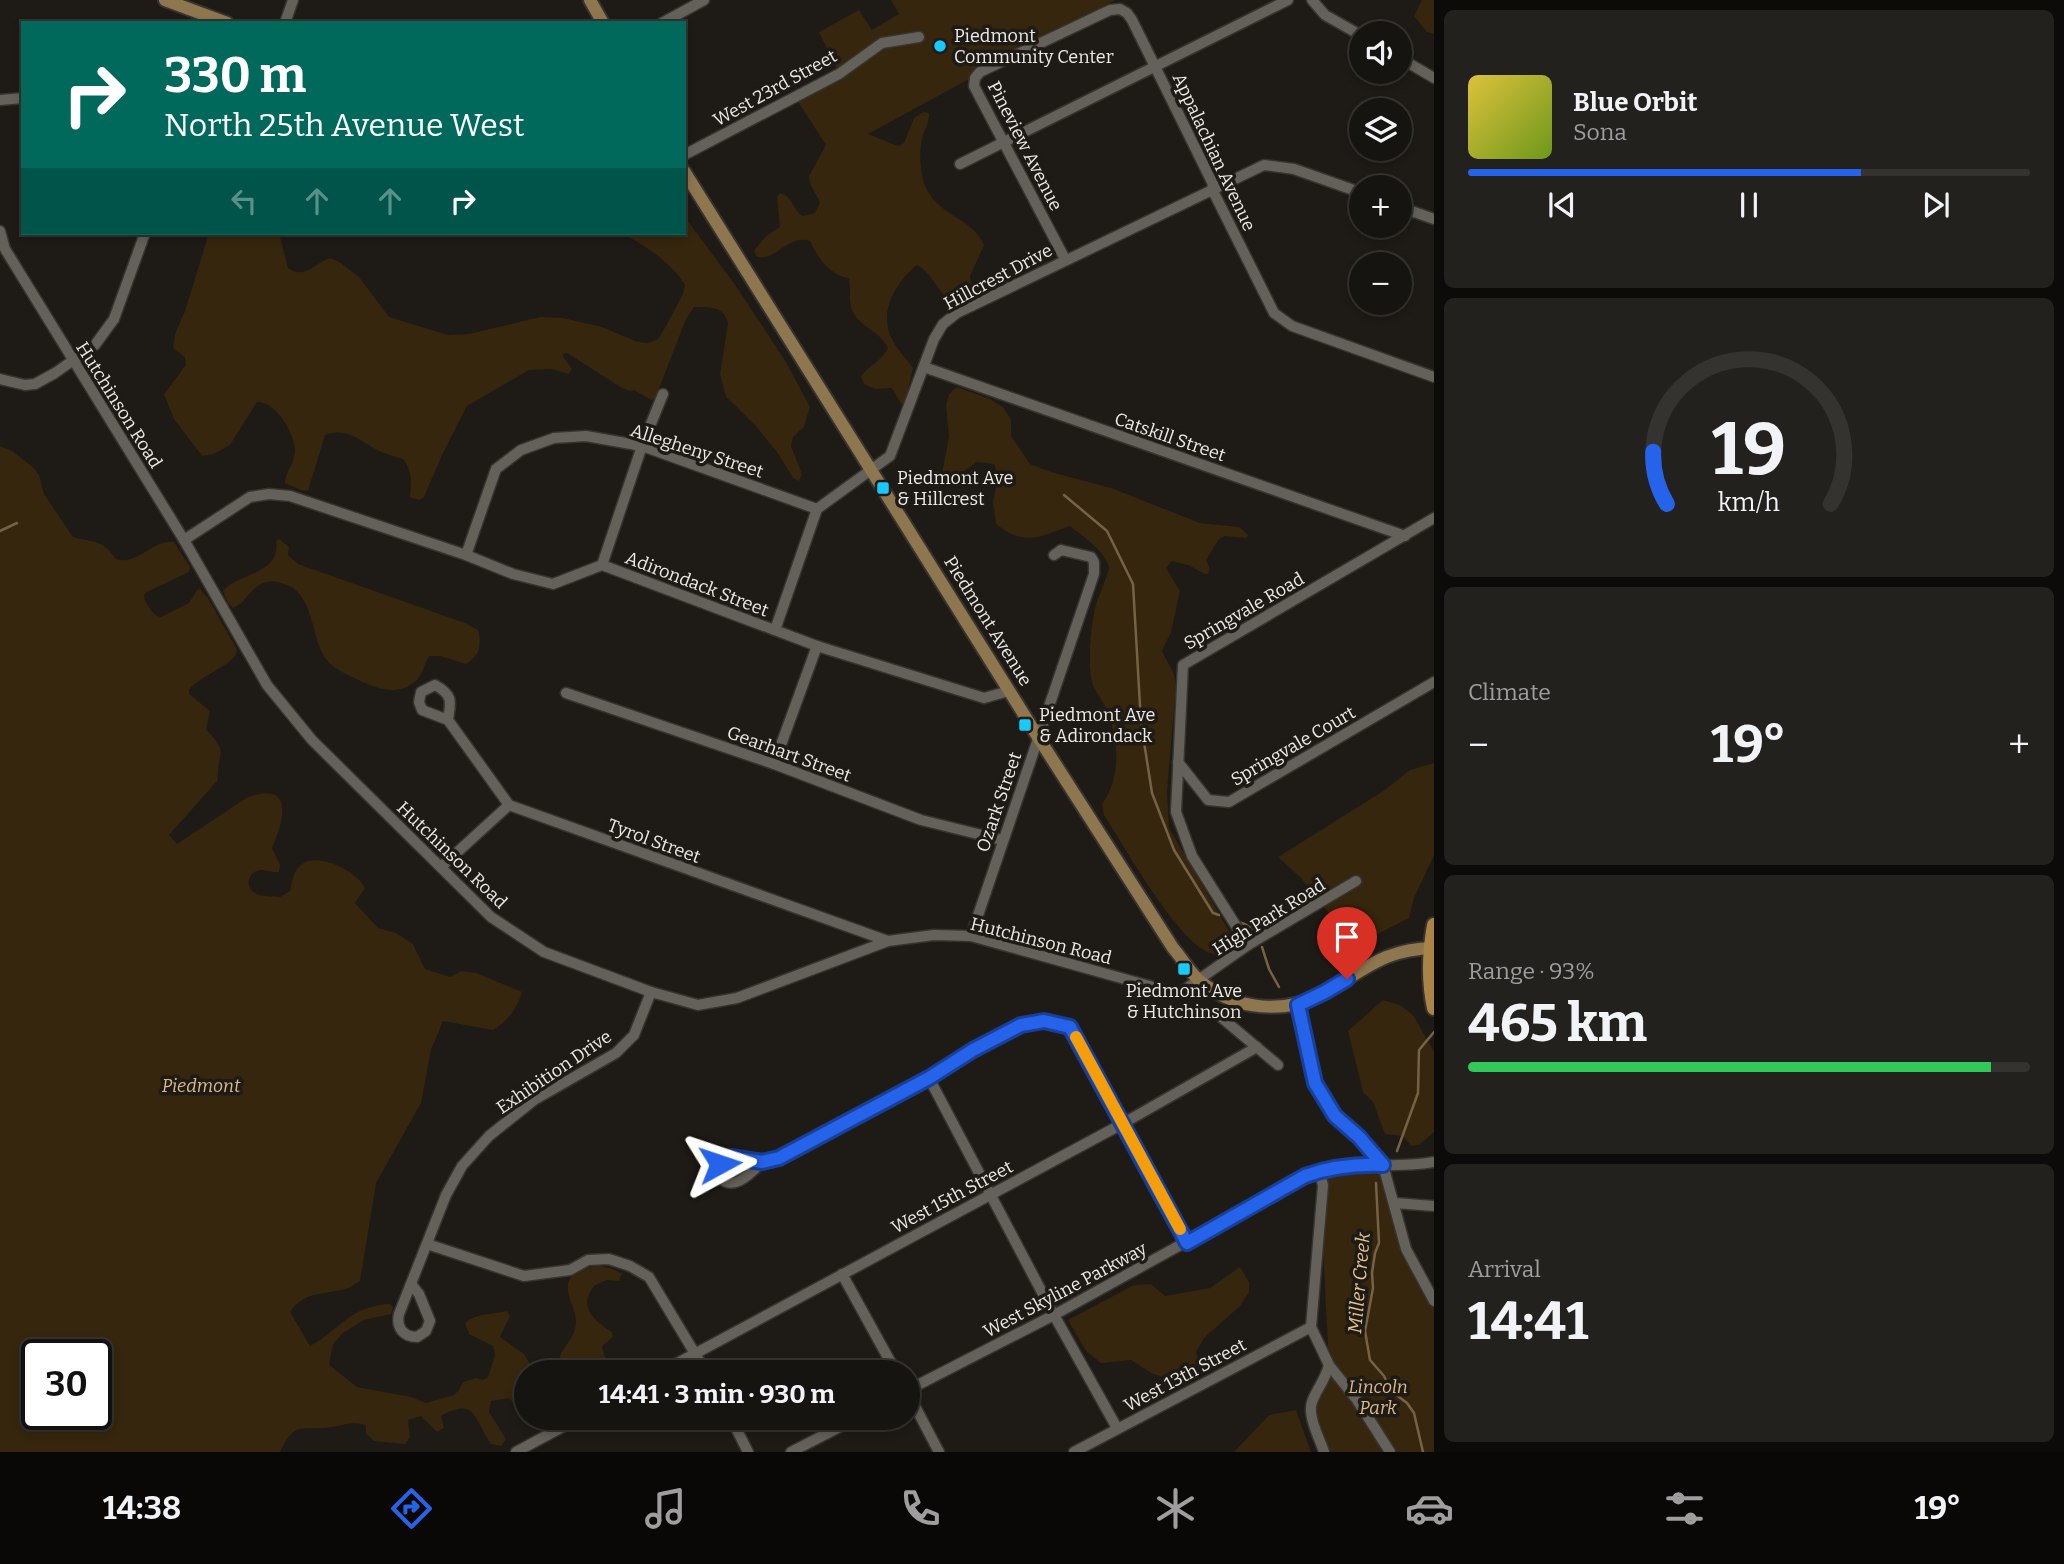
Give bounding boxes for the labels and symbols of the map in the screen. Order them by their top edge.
place label: Piedmont Community Center [954,25,1114,68]
marker: Piedmont Community Center [932,38,948,54]
street label: West 23rd Street [709,45,841,131]
street label: Appalachian Avenue [1168,69,1260,235]
street label: Pineview Avenue [983,78,1067,214]
street label: Hillcrest Drive [940,239,1056,315]
street label: Hutchinson Road [71,338,167,473]
street label: Catskill Street [1112,408,1229,466]
street label: Allegheny Street [628,419,767,483]
place label: Piedmont Ave & Hillcrest [897,467,1013,510]
marker: Piedmont Ave & Hillcrest [875,480,891,496]
street label: Adirondack Street [622,547,772,622]
street label: Piedmont Avenue [939,552,1037,690]
street label: Springvale Road [1180,568,1308,654]
street label: Springvale Court [1227,701,1360,791]
place label: Piedmont Ave & Adirondack [1039,704,1155,747]
marker: Piedmont Ave & Adirondack [1017,717,1033,733]
street label: Gearhart Street [724,721,855,787]
street label: Ozark Street [972,749,1027,855]
street label: Hutchinson Road [392,797,512,913]
street label: Tyrol Street [605,814,704,868]
street label: High Park Road [1209,874,1329,960]
pin [1317,907,1377,979]
street label: Hutchinson Road [968,913,1114,969]
marker: Piedmont Ave & Hutchinson [1176,961,1192,977]
place label: Piedmont Ave & Hutchinson [1126,980,1242,1023]
street label: Exhibition Drive [492,1025,616,1119]
park label: Piedmont [162,1075,241,1097]
position arrow [683,1127,757,1201]
street label: West 15th Street [887,1155,1017,1238]
water label: Miller Creek [1343,1231,1375,1334]
street label: West Skyline Parkway [980,1237,1151,1342]
street label: West 13th Street [1120,1333,1250,1416]
speed limit sign: 30 [21,1339,112,1430]
park label: Lincoln Park [1348,1376,1408,1419]

